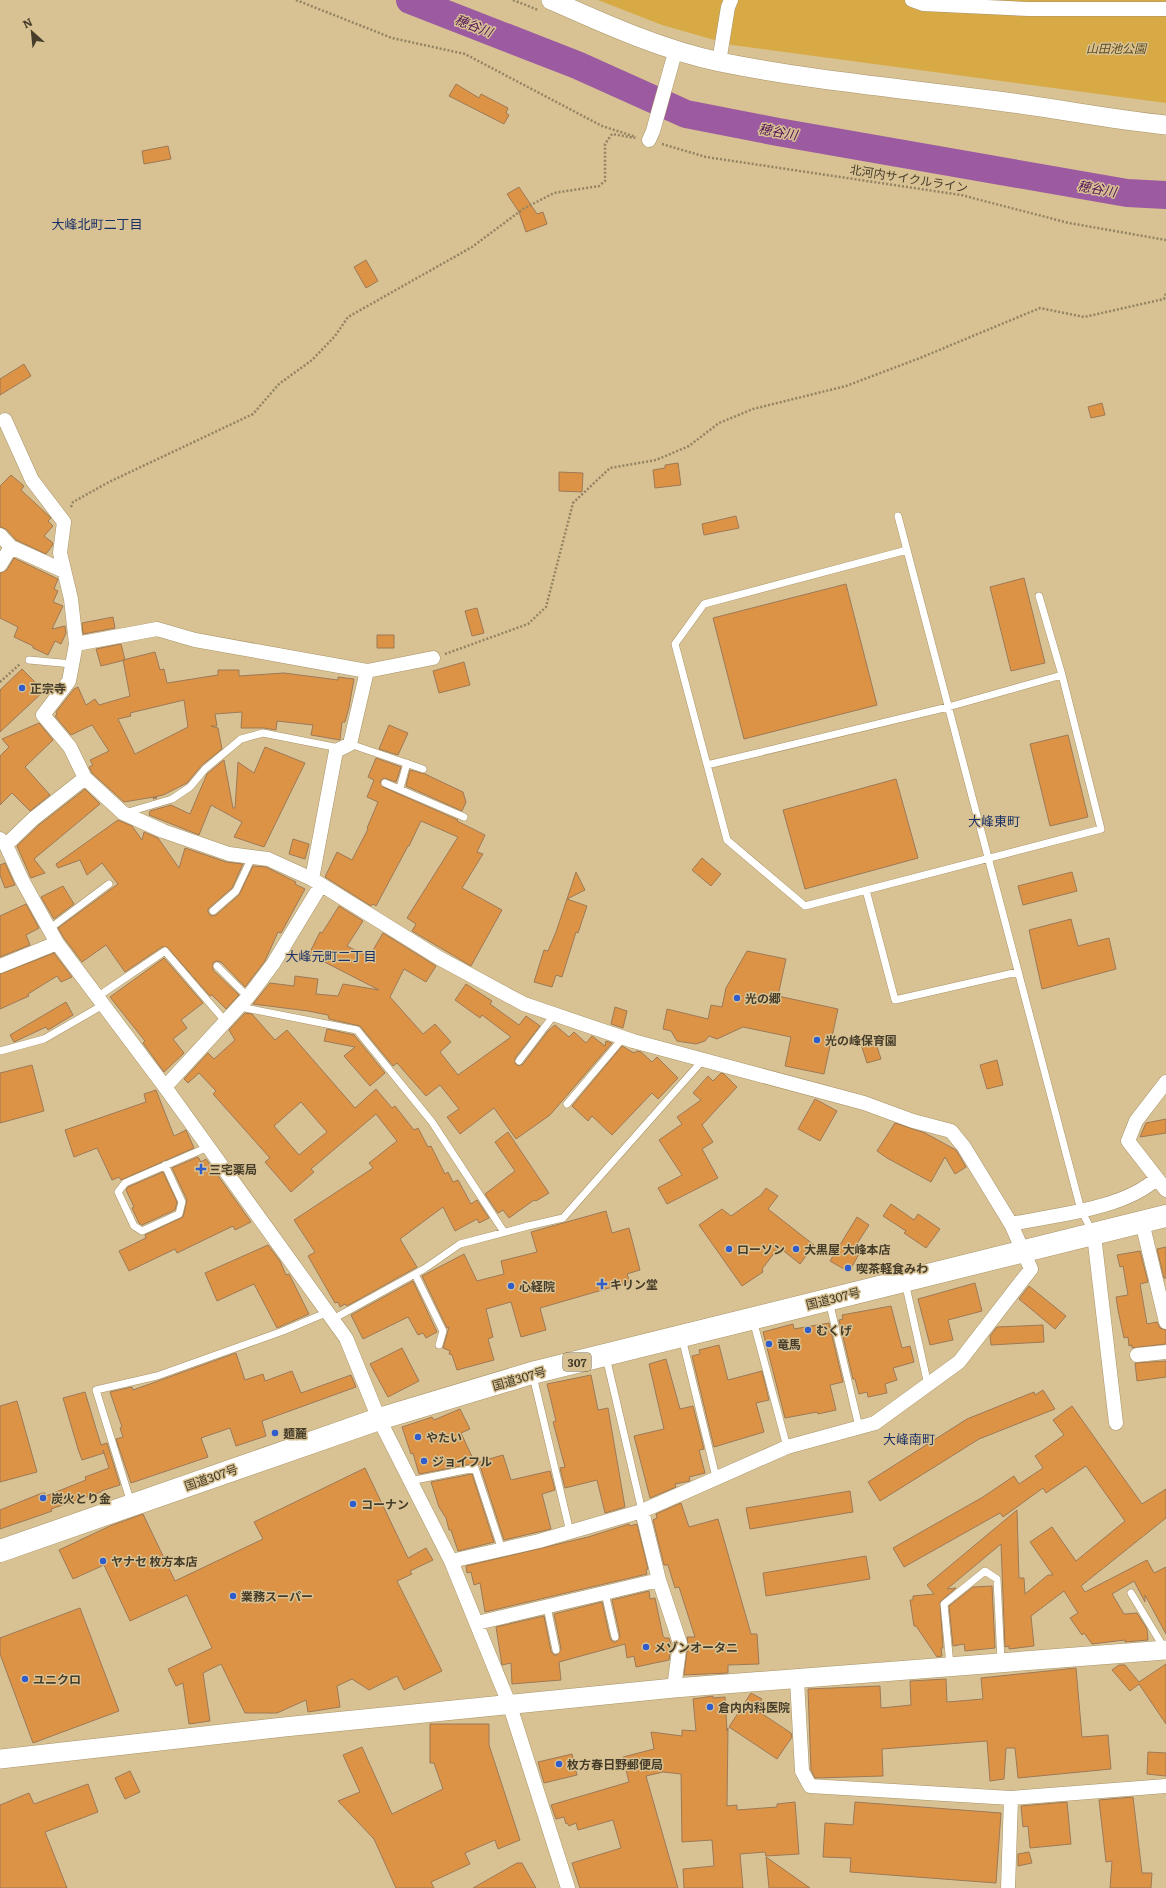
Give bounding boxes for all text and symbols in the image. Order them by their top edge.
water label: 穂谷川 [452,9,497,42]
north arrow [12,12,52,52]
text: N [19,13,35,31]
park label: 山田池公園 [1086,39,1148,57]
water label: 穂谷川 [757,118,801,144]
street label: 北河内サイクルライン [849,160,969,196]
water label: 穂谷川 [1076,175,1120,201]
district label: 大峰北町二丁目 [51,214,143,233]
place label: 正宗寺 [30,679,66,697]
marker: 正宗寺 [17,683,27,693]
district label: 大峰東町 [968,811,1020,830]
district label: 大峰元町二丁目 [285,946,377,965]
place label: 光の郷 [745,989,781,1007]
marker: 光の郷 [732,993,742,1003]
place label: 光の峰保育園 [825,1031,897,1049]
marker: 光の峰保育園 [812,1035,822,1045]
place label: 三宅薬局 [209,1160,257,1178]
marker: 三宅薬局 [196,1164,206,1174]
place label: ローソン [737,1240,785,1258]
place label: 大黒屋 大峰本店 [804,1240,890,1258]
marker: ローソン [724,1244,734,1254]
marker: 大黒屋 大峰本店 [791,1244,801,1254]
place label: 喫茶軽食みわ [856,1259,928,1277]
marker: 喫茶軽食みわ [843,1263,853,1273]
place label: キリン堂 [610,1275,658,1293]
place label: 心経院 [519,1277,555,1295]
marker: キリン堂 [597,1279,607,1289]
marker: 心経院 [506,1281,516,1291]
street label: 国道307号 [804,1283,862,1313]
place label: むくげ [816,1321,852,1339]
marker: むくげ [803,1325,813,1335]
place label: 竜馬 [777,1335,801,1353]
marker: 竜馬 [764,1339,774,1349]
road number: 307 [563,1353,591,1371]
street label: 国道307号 [490,1362,548,1394]
place label: 麺麓 [283,1424,307,1442]
marker: 麺麓 [270,1428,280,1438]
place label: やたい [426,1428,462,1446]
district label: 大峰南町 [883,1429,935,1448]
marker: やたい [413,1432,423,1442]
place label: ジョイフル [432,1452,492,1470]
marker: ジョイフル [419,1456,429,1466]
street label: 国道307号 [182,1459,240,1495]
place label: 炭火とり金 [51,1489,111,1507]
marker: 炭火とり金 [38,1493,48,1503]
place label: コーナン [361,1495,409,1513]
marker: コーナン [348,1499,358,1509]
place label: ヤナセ 枚方本店 [111,1552,197,1570]
marker: ヤナセ 枚方本店 [98,1556,108,1566]
place label: 業務スーパー [241,1587,313,1605]
marker: 業務スーパー [228,1591,238,1601]
place label: メゾンオータニ [654,1638,738,1656]
marker: メゾンオータニ [641,1642,651,1652]
place label: ユニクロ [33,1670,81,1688]
marker: ユニクロ [20,1674,30,1684]
place label: 倉内内科医院 [718,1698,790,1716]
marker: 倉内内科医院 [705,1702,715,1712]
place label: 枚方春日野郵便局 [567,1755,663,1773]
marker: 枚方春日野郵便局 [554,1759,564,1769]

